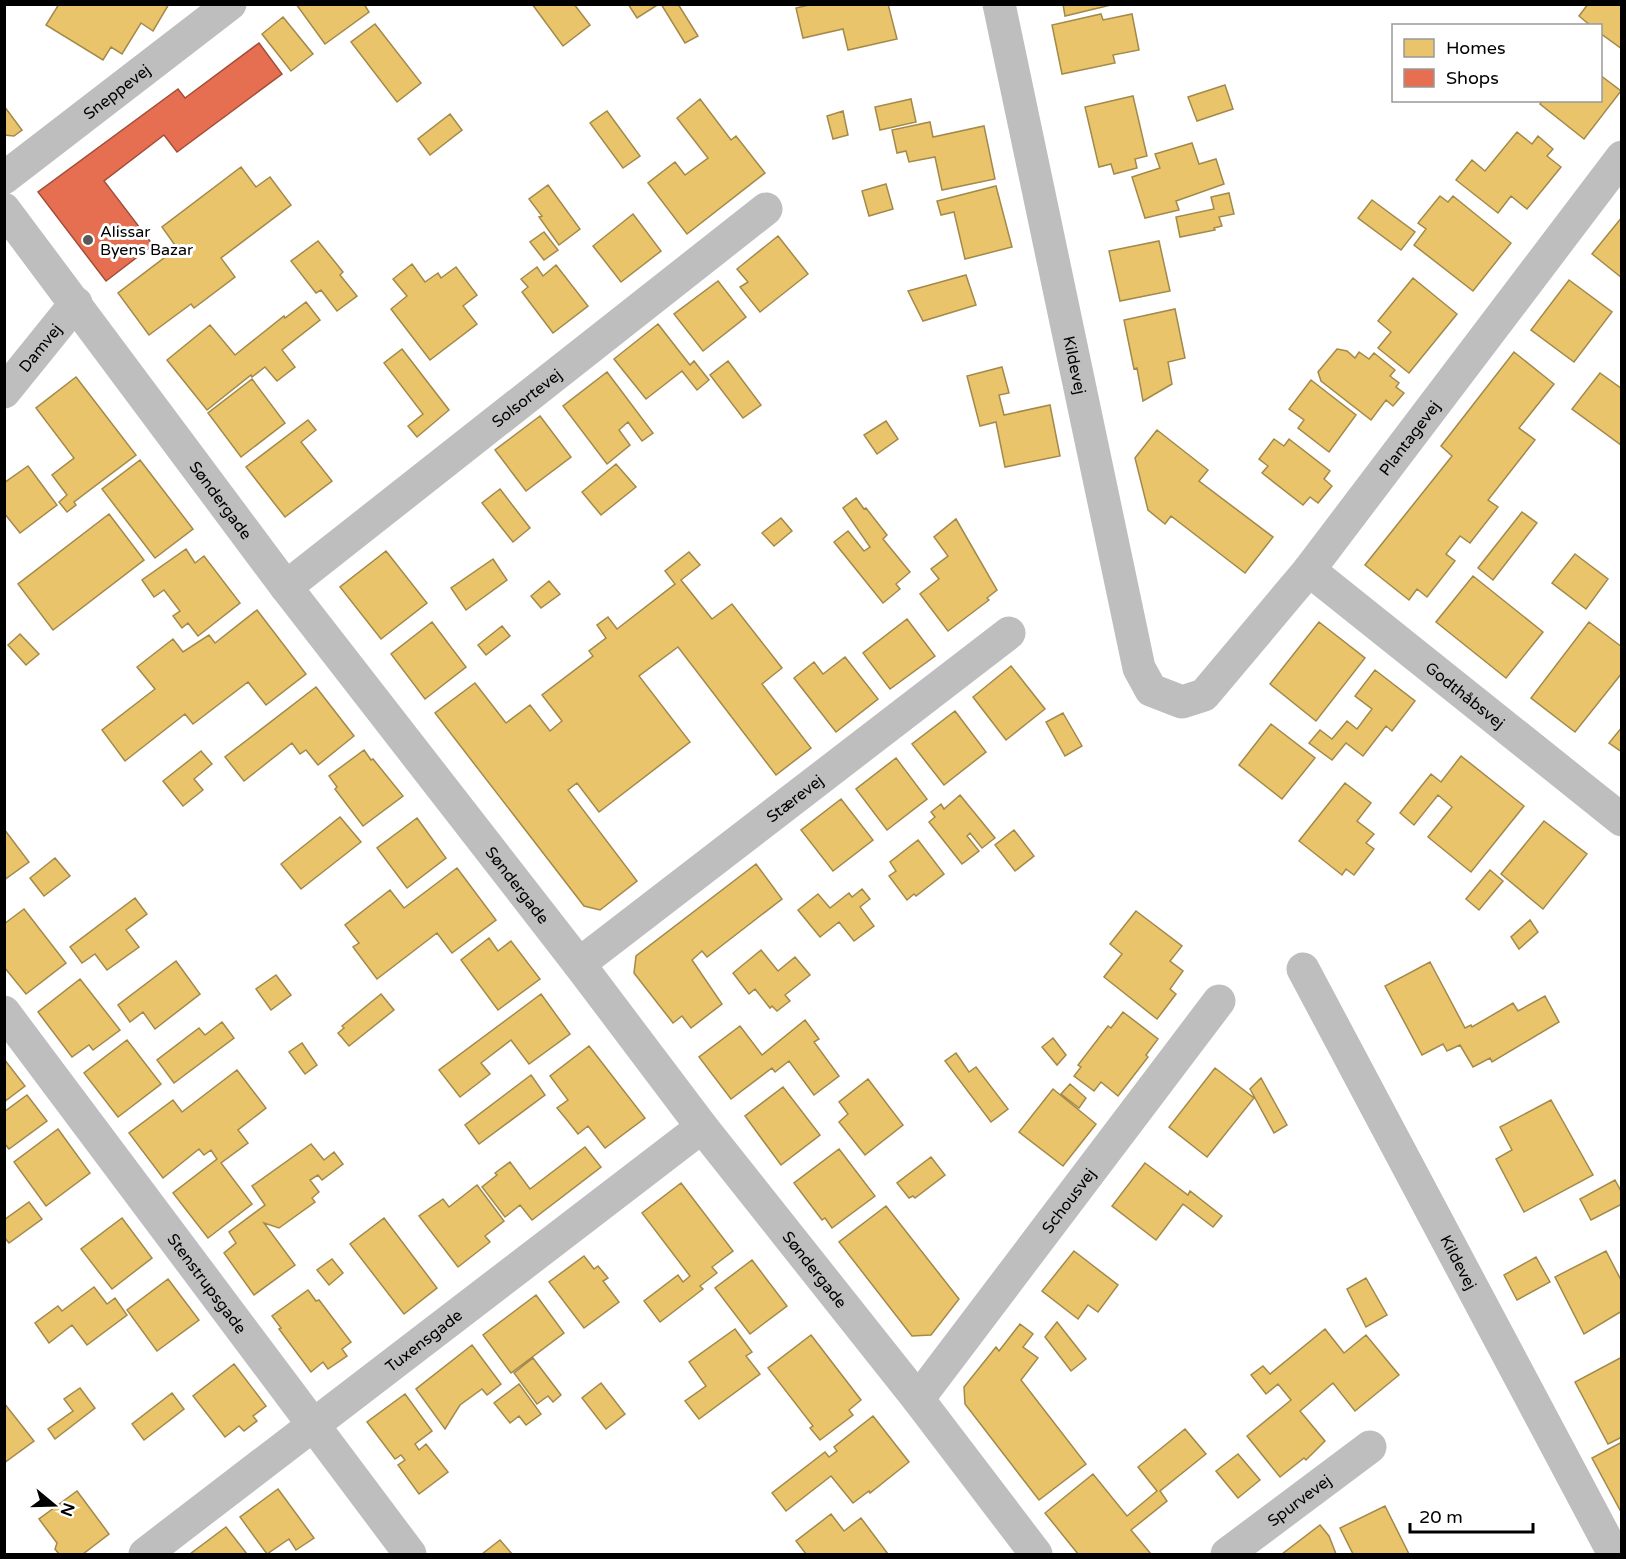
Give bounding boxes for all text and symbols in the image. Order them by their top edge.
legend [1392,24,1602,102]
text: Homes [1446,37,1506,59]
street label: Sneppevej [80,60,155,124]
text: Shops [1446,67,1499,89]
place label: Alissar Byens Bazar [100,222,194,260]
marker: Alissar Byens Bazar [81,233,95,247]
street label: Damvej [15,320,66,377]
street label: Kildevej [1058,334,1090,396]
street label: Solsortevej [488,365,566,432]
street label: Plantagevej [1375,397,1445,480]
street label: Søndergade [185,457,256,544]
street label: Godthåbsvej [1421,658,1508,733]
street label: Stærevej [763,771,828,827]
street label: Søndergade [480,843,553,928]
street label: Schousvej [1038,1164,1100,1238]
street label: Søndergade [778,1227,851,1312]
street label: Stenstrupsgade [162,1230,250,1338]
street label: Kildevej [1435,1232,1481,1293]
street label: Tuxensgade [382,1305,467,1377]
street label: Spurvevej [1264,1471,1336,1531]
north arrow [24,1475,84,1535]
scale bar [1410,1496,1533,1534]
text: N [56,1500,79,1519]
text: 20 m [1419,1506,1463,1528]

